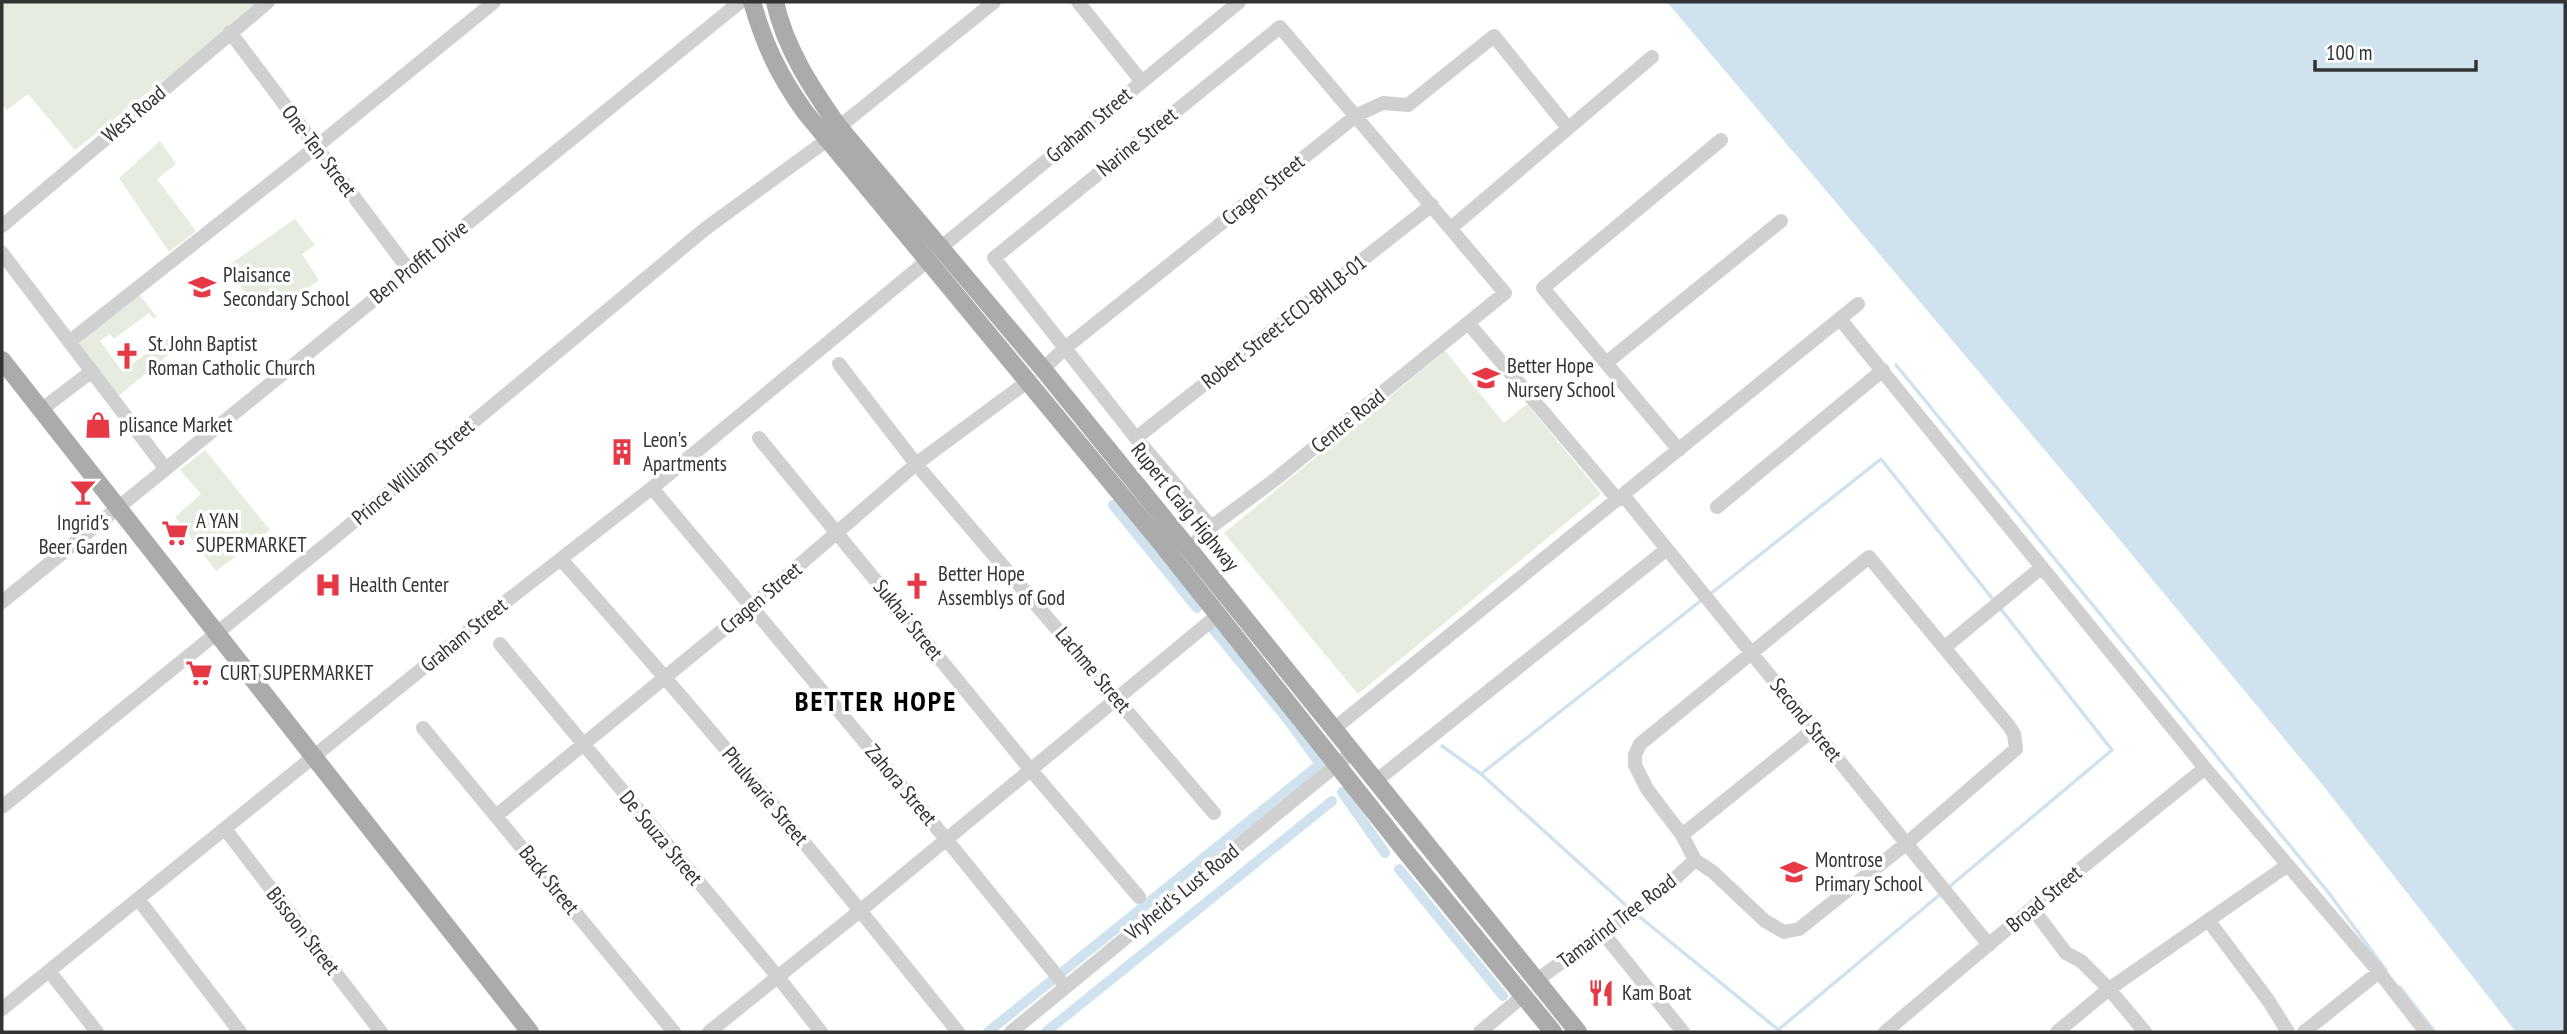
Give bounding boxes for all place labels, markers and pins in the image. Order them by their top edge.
place label: Plaisance Secondary School [223,261,350,312]
school or university icon: Plaisance Secondary School [187,272,217,302]
place label: St. John Baptist Roman Catholic Church [148,330,315,381]
church icon: St. John Baptist Roman Catholic Church [112,341,142,371]
place label: Better Hope Nursery School [1507,352,1615,403]
school or university icon: Better Hope Nursery School [1471,363,1501,393]
shop icon: plisance Market [83,410,113,440]
place label: plisance Market [119,411,233,438]
place label: Leon's Apartments [643,426,727,477]
building icon: Leon's Apartments [607,437,637,467]
bar icon: Ingrid's Beer Garden [68,477,98,507]
place label: A YAN SUPERMARKET [196,507,307,558]
place label: Ingrid's Beer Garden [39,509,127,560]
supermarket icon: A YAN SUPERMARKET [160,518,190,548]
place label: Better Hope Assemblys of God [938,560,1065,611]
hospital icon: Health Center [313,570,343,600]
place label: Health Center [349,571,449,598]
church icon: Better Hope Assemblys of God [902,571,932,601]
supermarket icon: CURT SUPERMARKET [184,658,214,688]
place label: CURT SUPERMARKET [220,659,374,686]
place label: Montrose Primary School [1815,846,1923,897]
school or university icon: Montrose Primary School [1779,857,1809,887]
restaurant icon: Kam Boat [1586,978,1616,1008]
place label: Kam Boat [1622,979,1692,1006]

